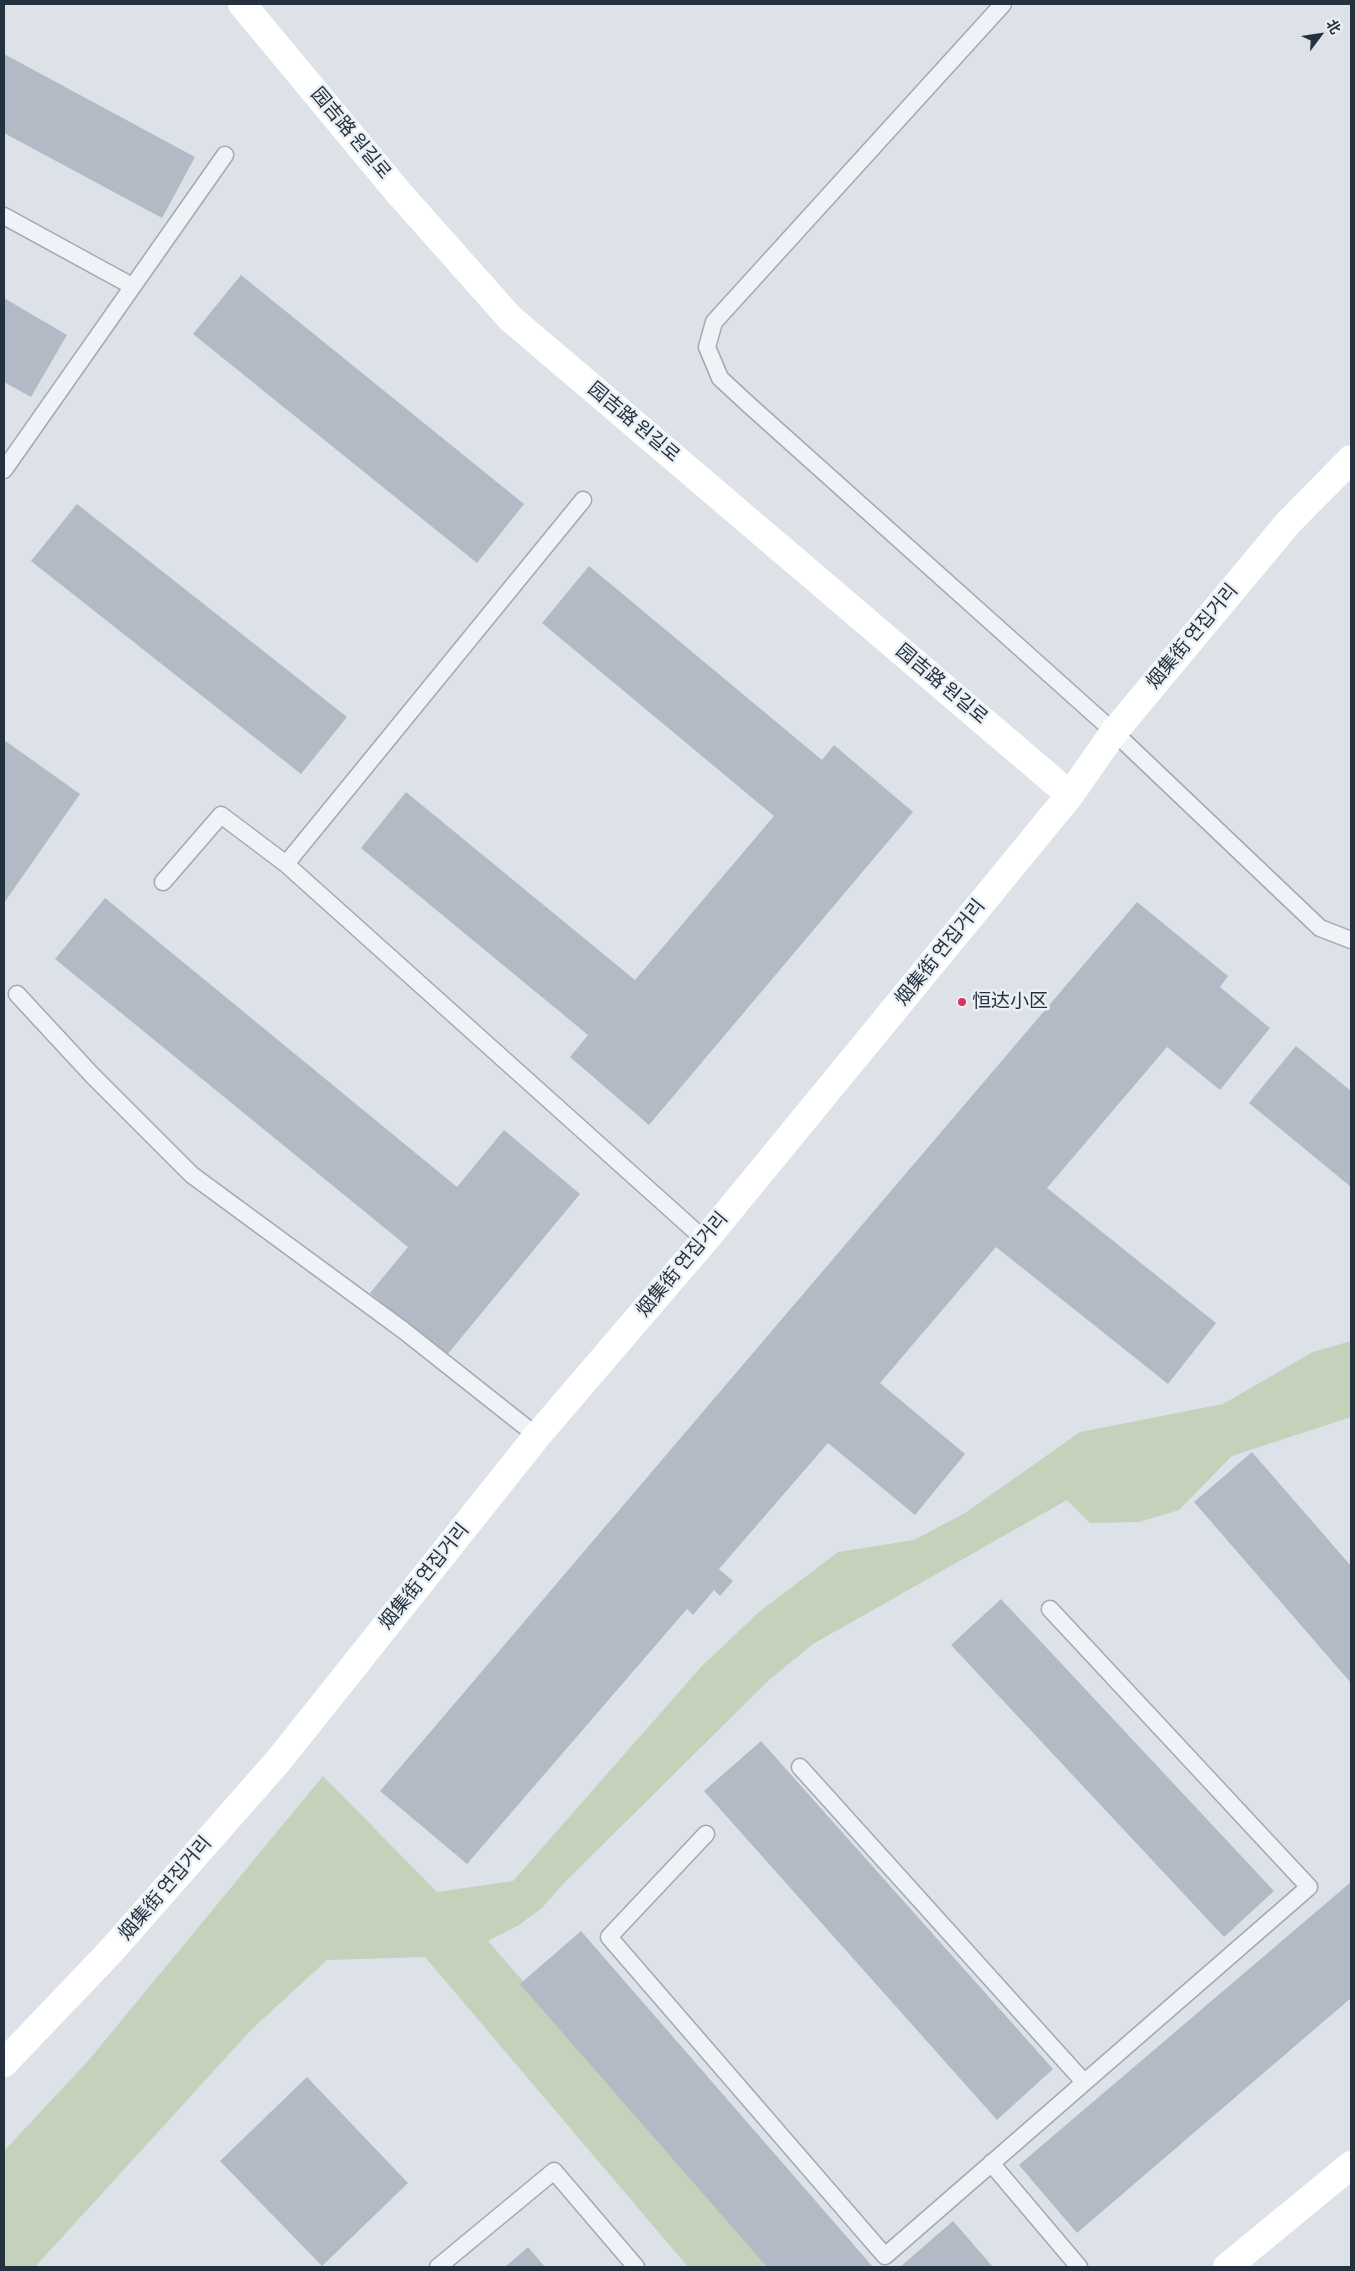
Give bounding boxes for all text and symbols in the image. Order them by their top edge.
north arrow [1295,10,1345,60]
text: 北 [1322,17,1344,37]
street label: 园吉路 원길로 [305,84,395,184]
street label: 园吉路 원길로 [583,378,683,468]
street label: 烟集街 연집거리 [1143,580,1243,694]
street label: 园吉路 원길로 [891,640,991,730]
street label: 烟集街 연집거리 [891,895,991,1011]
place label: 恒达小区 [972,991,1048,1013]
marker: 恒达小区 [956,996,968,1008]
street label: 烟集街 연집거리 [633,1208,733,1322]
street label: 烟集街 연집거리 [375,1519,475,1635]
street label: 烟集街 연집거리 [115,1832,217,1946]

